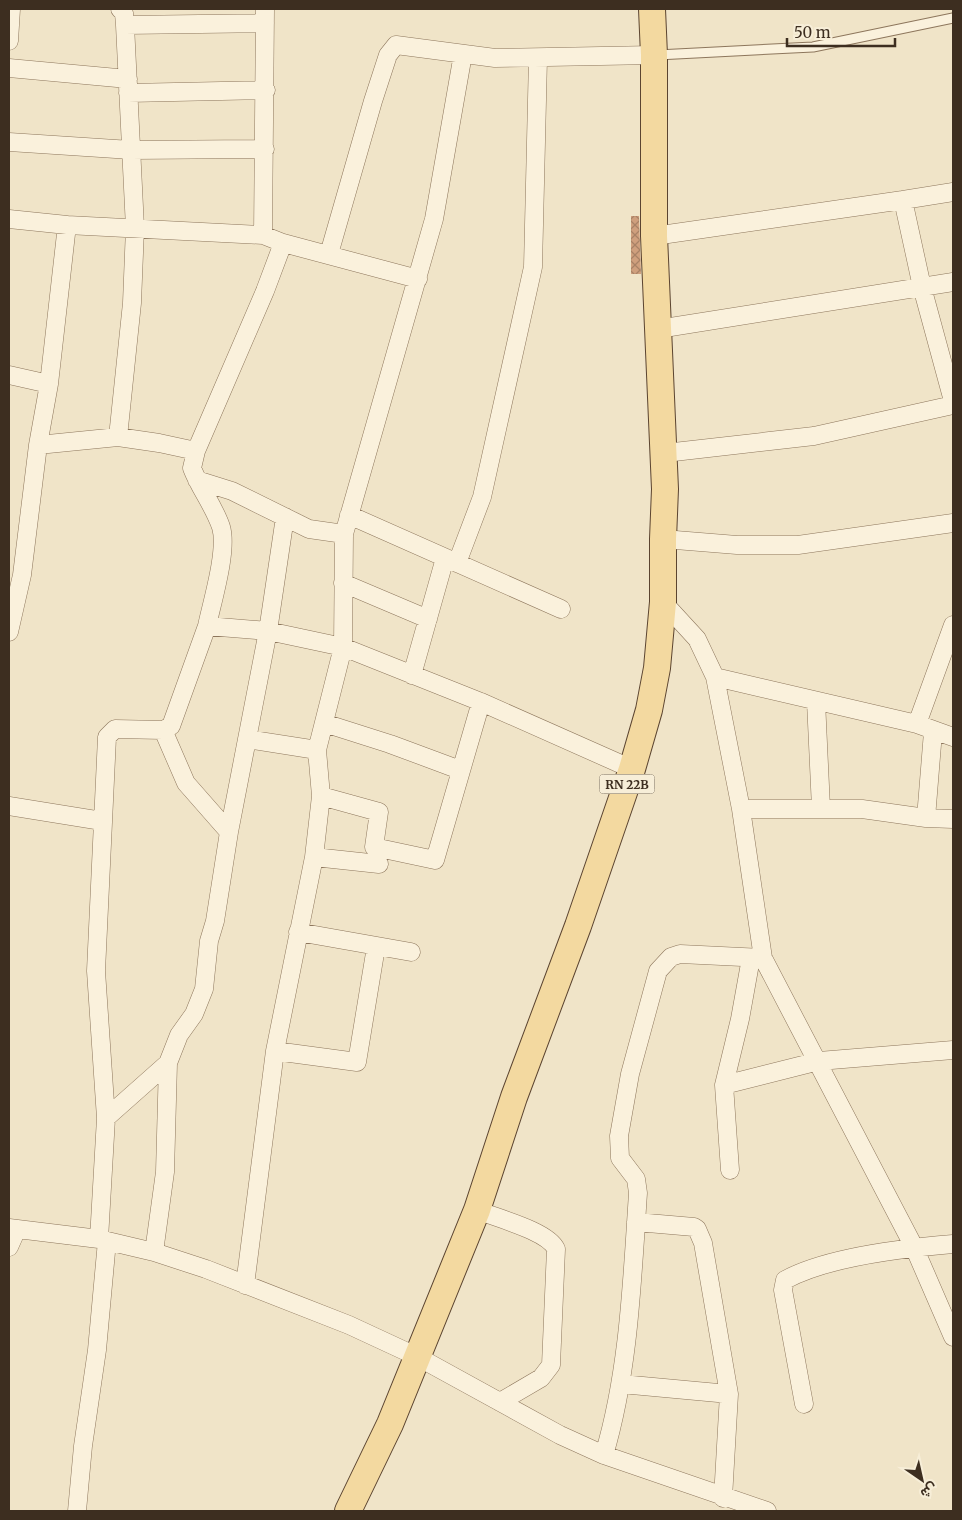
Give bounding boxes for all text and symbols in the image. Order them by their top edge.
scale bar [787,15,894,47]
text: 50 m [794,23,831,42]
road number: RN 22B [600,774,654,794]
north arrow [897,1455,947,1505]
text: ش [917,1479,941,1503]

